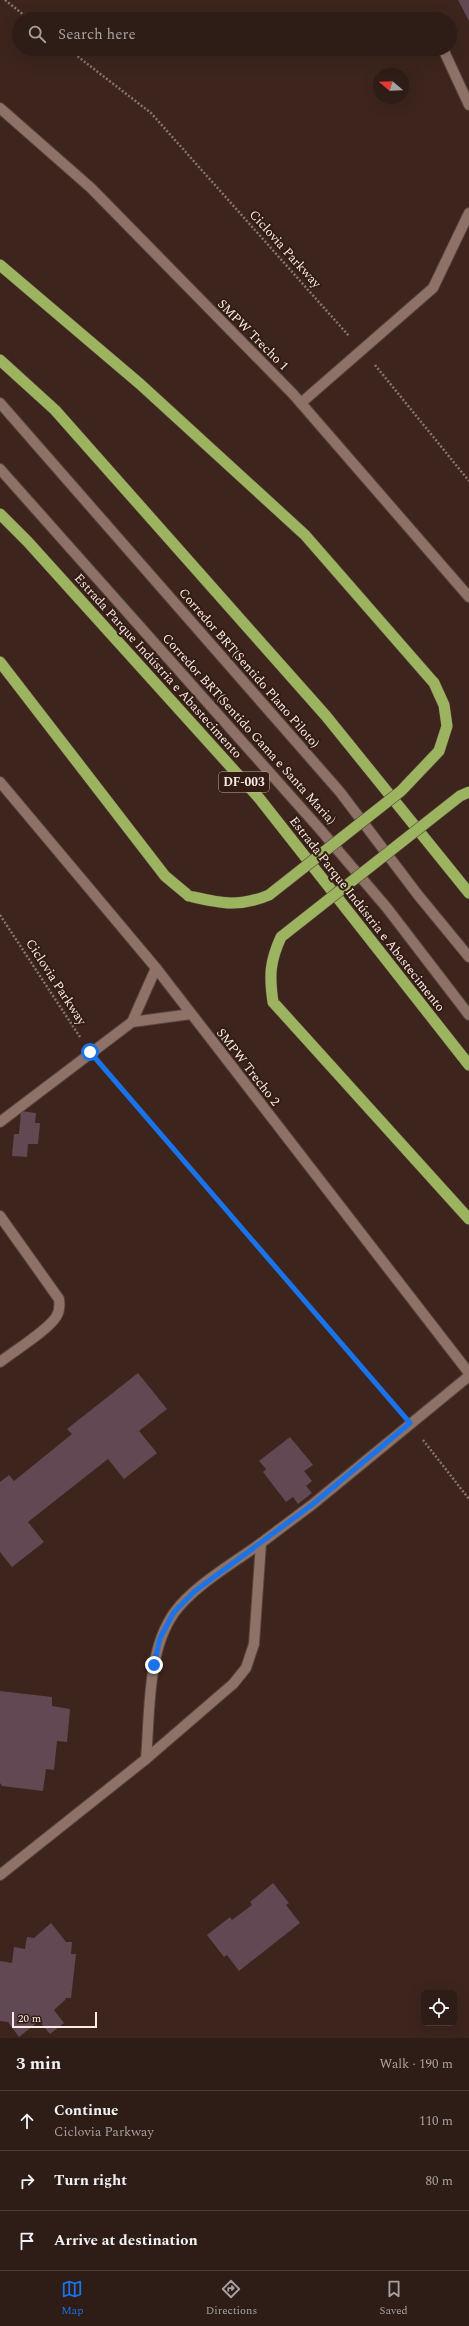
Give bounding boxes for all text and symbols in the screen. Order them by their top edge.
search box [12,12,457,56]
icon: search [26,23,48,45]
text: Search here [58,23,136,46]
north arrow [373,68,409,104]
street label: Ciclovia Parkway [244,205,326,293]
street label: SMPW Trecho 1 [213,295,293,375]
street label: Estrada Parque Indústria e Abastecimento [69,569,247,763]
street label: Corredor BRT(Sentido Plano Piloto) [174,584,324,752]
street label: Corredor BRT(Sentido Gama e Santa Maria) [157,629,341,829]
road number: DF-003 [219,772,269,792]
street label: Estrada Parque Indústria e Abastecimento [284,812,450,1016]
street label: Ciclovia Parkway [20,935,92,1030]
street label: SMPW Trecho 2 [211,1024,285,1110]
route start [81,1043,99,1061]
route end [145,1656,163,1674]
map controls [421,1990,457,2026]
button: locate [421,1990,457,2026]
scale bar [12,2010,97,2029]
text: 20 m [18,2010,41,2027]
text: 3 min [16,2051,61,2077]
text: Walk · 190 m [379,2054,453,2074]
text: Continue [54,2099,119,2122]
icon: ahead [16,2110,38,2132]
text: 110 m [419,2111,453,2131]
text: Ciclovia Parkway [54,2122,154,2142]
text: Turn right [54,2169,127,2192]
icon: right [16,2170,38,2192]
text: 80 m [426,2171,453,2191]
text: Arrive at destination [54,2229,198,2252]
icon: arrive [16,2230,38,2252]
tab: Map [61,2278,83,2319]
tab: Directions [206,2278,257,2319]
tab: Saved [380,2278,408,2319]

